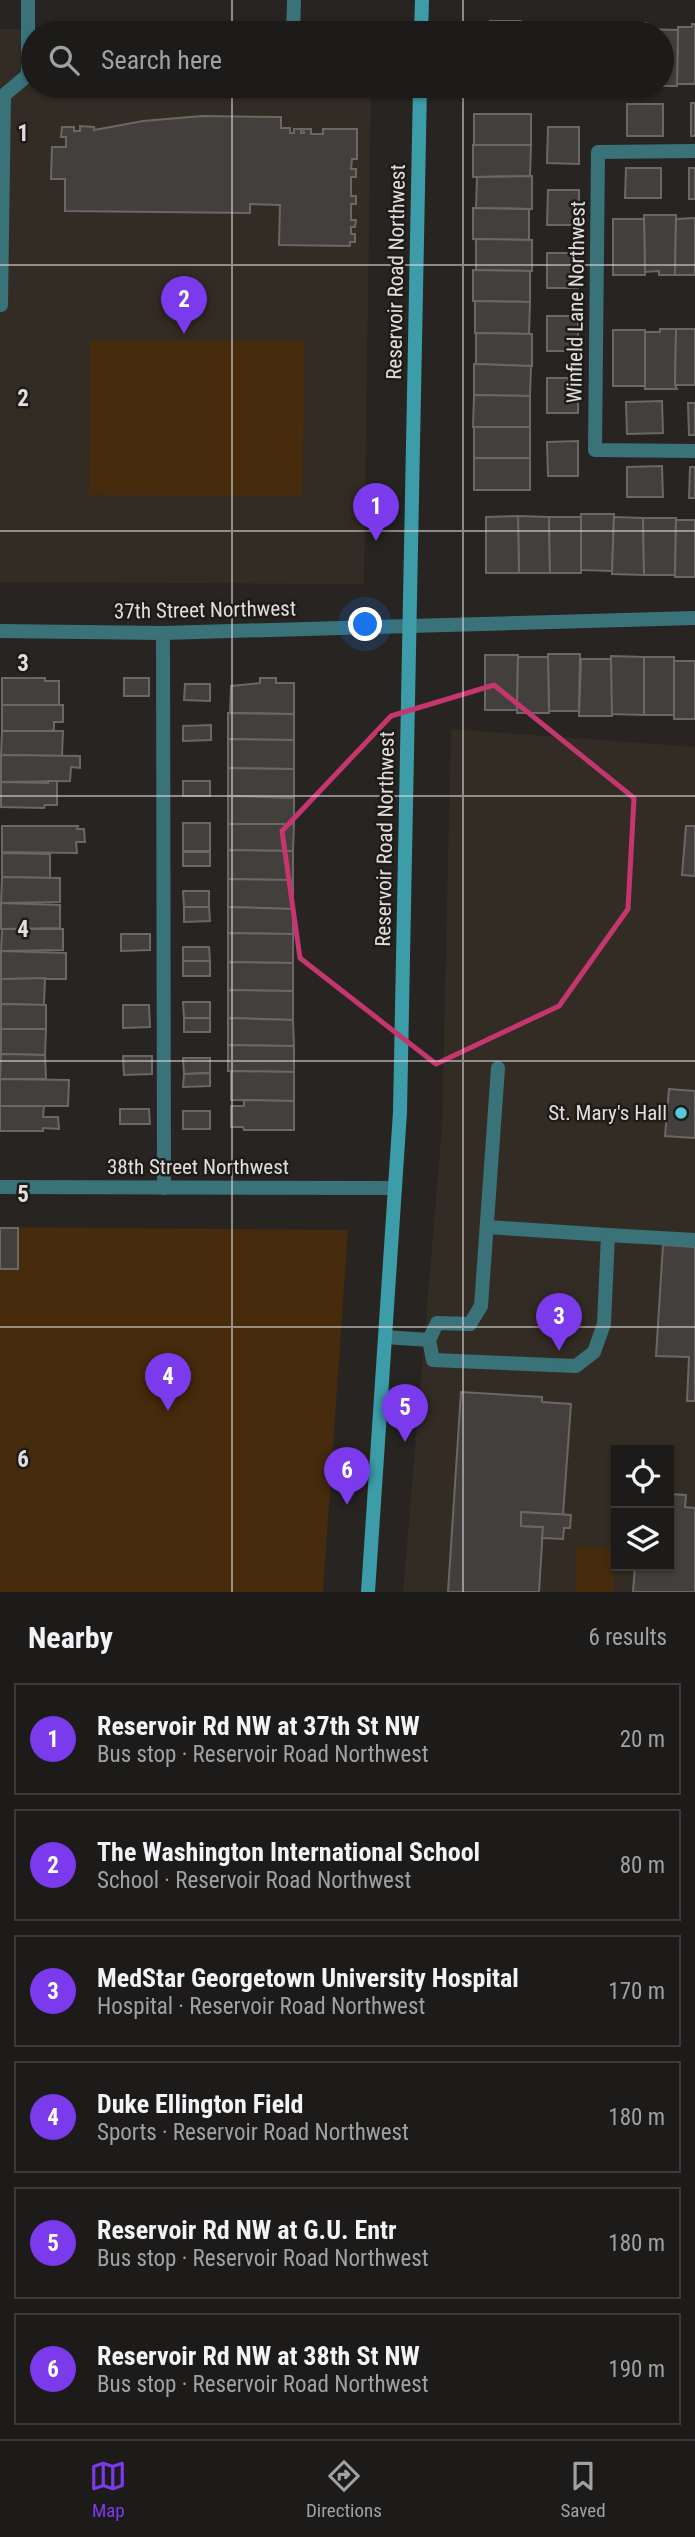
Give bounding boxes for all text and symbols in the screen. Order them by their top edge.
search box [21,21,674,98]
icon: search [45,41,83,79]
text: Search here [101,45,222,75]
text: 1 [17,120,29,147]
street label: Reservoir Road Northwest [382,164,410,380]
street label: Winfield Lane Northwest [562,201,590,403]
pin: 2 [161,276,207,334]
text: 2 [17,385,29,412]
pin: 1 [353,483,399,541]
street label: 37th Street Northwest [114,596,296,624]
your location [348,607,382,641]
text: 3 [17,650,29,677]
street label: Reservoir Road Northwest [371,731,399,947]
text: 4 [17,916,29,943]
place label: St. Mary's Hall [548,1101,667,1125]
marker: St. Mary's Hall [673,1105,689,1121]
street label: 38th Street Northwest [107,1155,289,1179]
text: 5 [17,1181,29,1208]
pin: 3 [536,1293,582,1351]
pin: 4 [145,1353,191,1411]
pin: 5 [382,1384,428,1442]
map controls [611,1445,674,1571]
button: locate [611,1445,674,1508]
text: 6 [17,1446,29,1473]
pin: 6 [324,1447,370,1505]
button: layers [611,1508,674,1571]
text: Nearby [28,1620,113,1655]
text: 6 results [589,1624,667,1651]
text: Reservoir Rd NW at 37th St NW [97,1711,420,1741]
text: 1 [47,1726,59,1753]
text: 20 m [620,1726,665,1753]
text: Bus stop · Reservoir Road Northwest [97,1741,429,1768]
text: The Washington International School [97,1837,480,1867]
text: 2 [47,1852,59,1879]
text: 80 m [620,1852,665,1879]
text: School · Reservoir Road Northwest [97,1867,411,1894]
text: MedStar Georgetown University Hospital [97,1963,519,1993]
text: 3 [47,1978,59,2005]
text: 170 m [608,1978,665,2005]
text: Hospital · Reservoir Road Northwest [97,1993,425,2020]
text: Duke Ellington Field [97,2089,304,2119]
text: 4 [47,2104,59,2131]
text: 180 m [608,2104,665,2131]
text: Sports · Reservoir Road Northwest [97,2119,409,2146]
text: Reservoir Rd NW at G.U. Entr [97,2215,397,2245]
text: 5 [47,2230,59,2257]
text: 180 m [608,2230,665,2257]
text: Bus stop · Reservoir Road Northwest [97,2245,429,2272]
text: Reservoir Rd NW at 38th St NW [97,2341,420,2371]
text: 6 [47,2356,59,2383]
text: 190 m [608,2356,665,2383]
text: Bus stop · Reservoir Road Northwest [97,2371,429,2398]
tab: Map [89,2457,127,2522]
tab: Directions [306,2457,382,2522]
tab: Saved [560,2457,606,2522]

